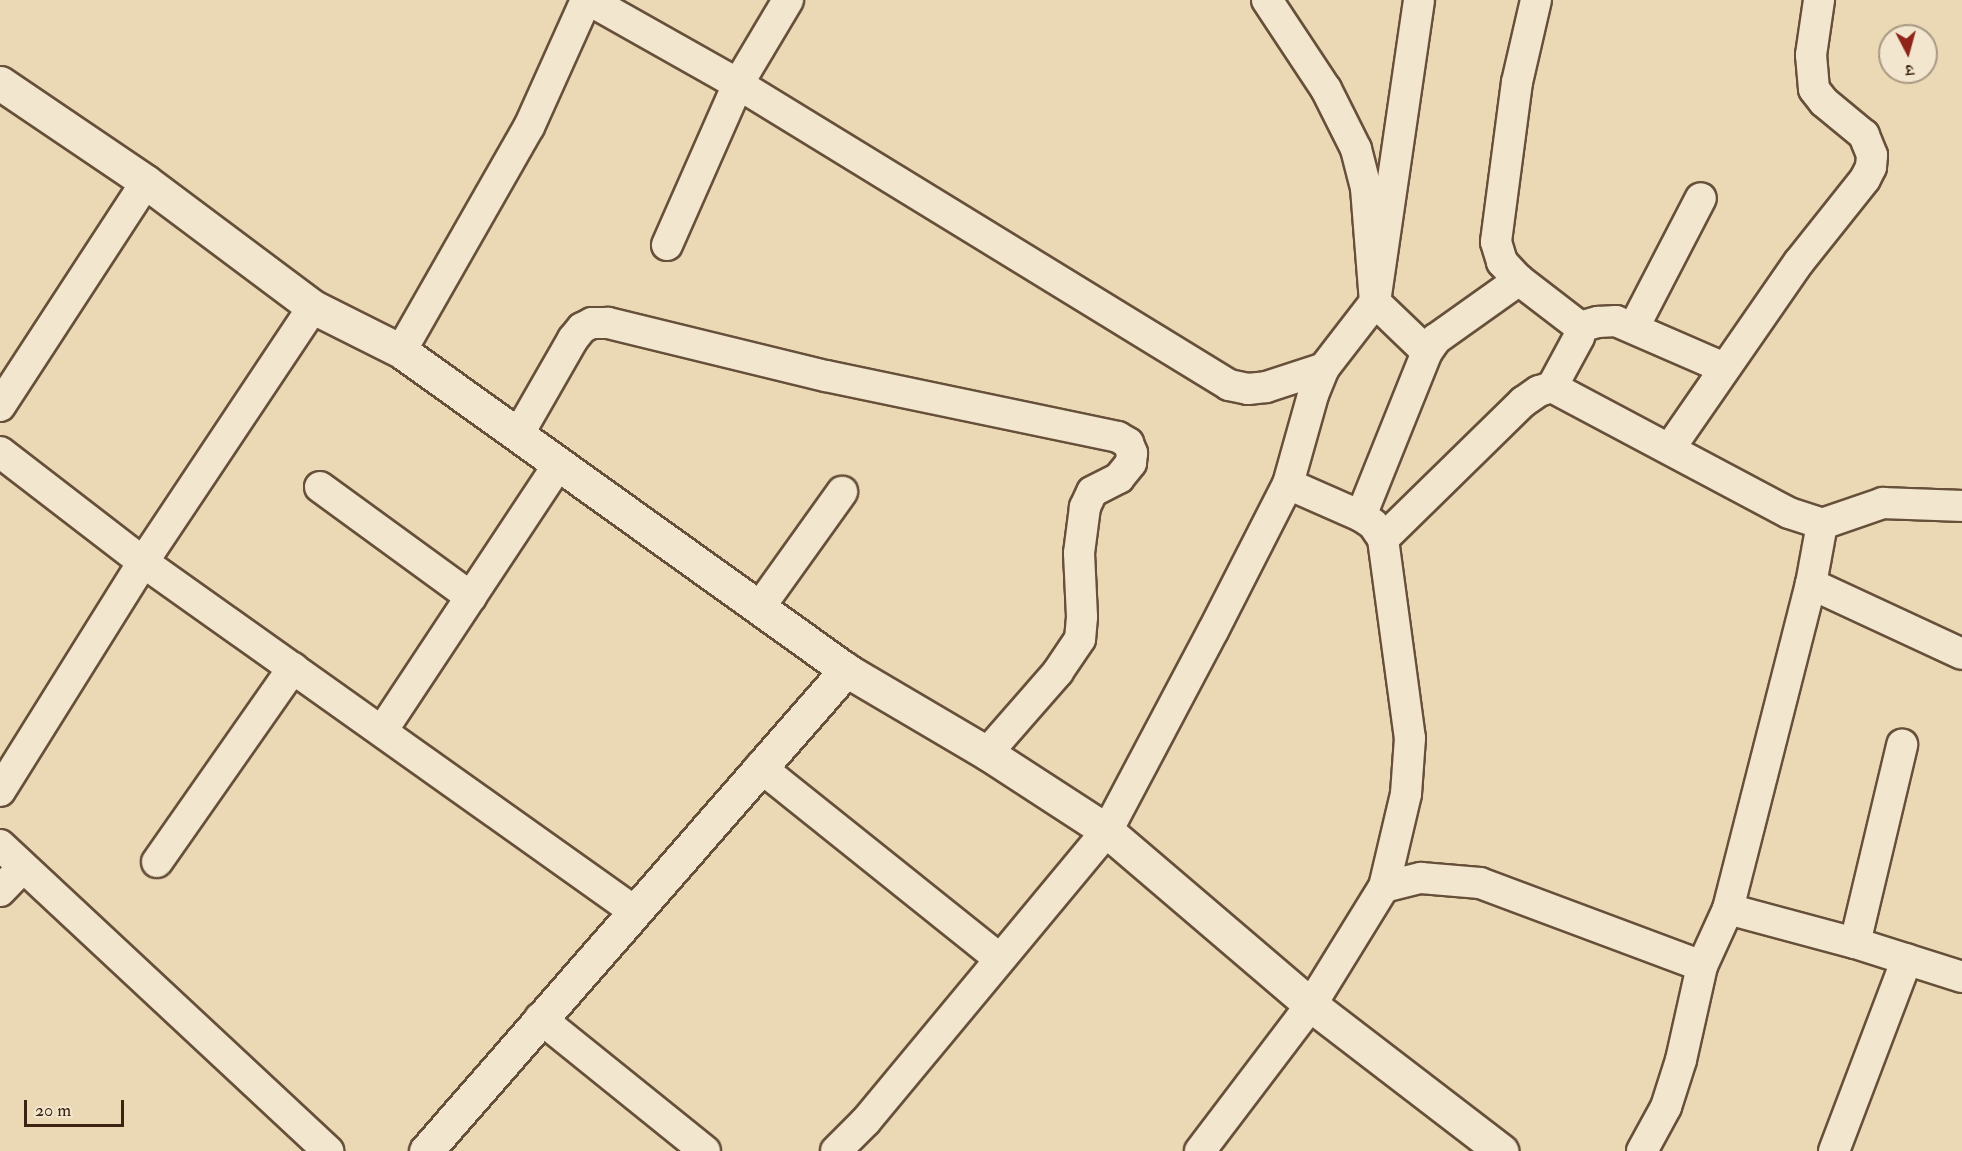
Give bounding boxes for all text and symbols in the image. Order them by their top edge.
north arrow [1878,24,1938,84]
text: उ [1905,60,1915,80]
scale bar [27,1088,128,1126]
text: 20 m [35,1099,71,1122]

